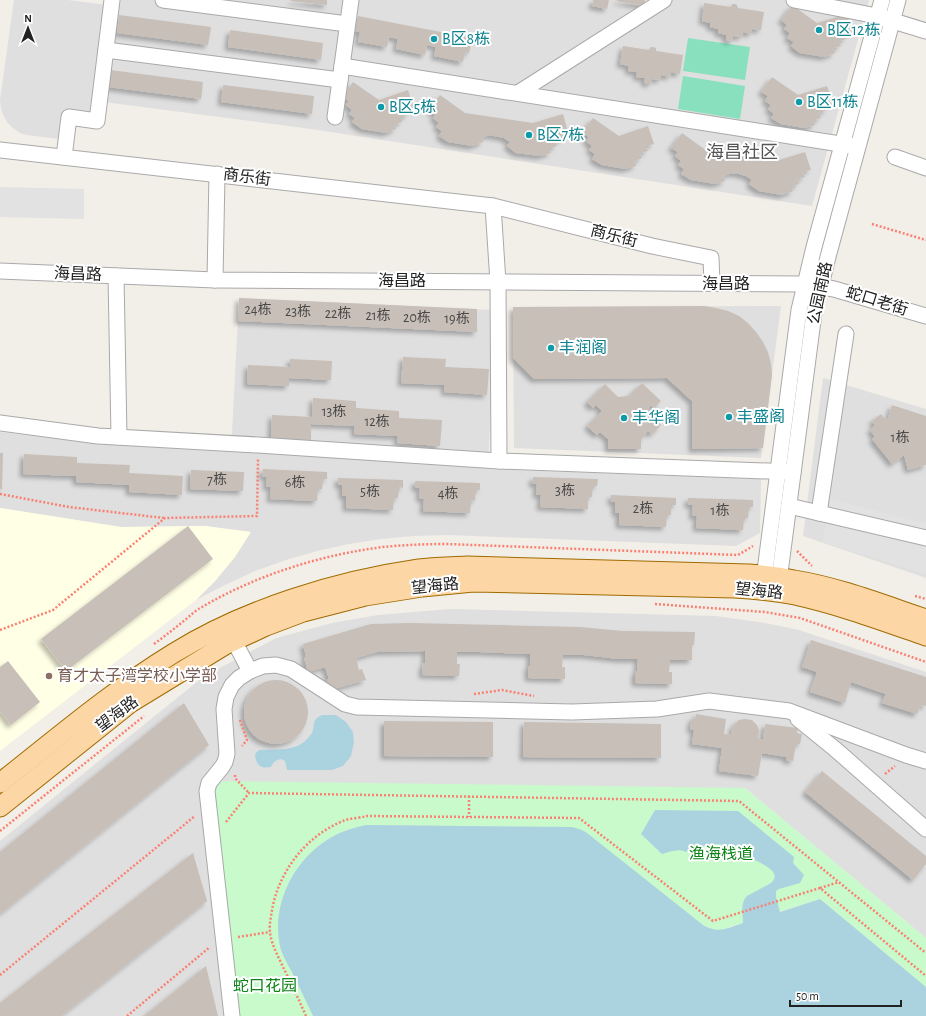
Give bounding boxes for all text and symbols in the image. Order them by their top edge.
north arrow [8,8,48,48]
text: N [24,13,32,24]
place label: B区12栋 [827,21,880,38]
marker: B区12栋 [814,25,824,35]
place label: B区8栋 [442,30,490,47]
marker: B区8栋 [429,34,439,44]
place label: B区11栋 [807,93,859,110]
marker: B区11栋 [794,97,804,107]
place label: B区5栋 [389,98,436,115]
marker: B区5栋 [376,102,386,112]
place label: B区7栋 [537,126,584,143]
marker: B区7栋 [524,130,534,140]
district label: 海昌社区 [706,142,778,162]
street label: 商乐街 [222,165,272,188]
street label: 商乐街 [589,221,639,250]
street label: 公园南路 [805,260,834,326]
street label: 海昌路 [54,264,102,283]
street label: 海昌路 [378,272,426,289]
street label: 海昌路 [702,275,750,292]
street label: 蛇口老街 [844,283,910,318]
house number: 24栋 [244,301,272,317]
house number: 23栋 [285,303,311,319]
house number: 22栋 [325,305,351,321]
house number: 21栋 [365,307,391,323]
house number: 20栋 [403,309,431,325]
house number: 19栋 [444,310,470,326]
place label: 丰润阁 [559,339,607,356]
marker: 丰润阁 [546,343,556,353]
house number: 13栋 [322,403,346,419]
place label: 丰盛阁 [737,408,785,425]
place label: 丰华阁 [632,409,680,426]
marker: 丰盛阁 [724,412,734,422]
house number: 12栋 [364,413,390,429]
marker: 丰华阁 [619,413,629,423]
house number: 1栋 [891,429,909,445]
house number: 7栋 [207,471,227,487]
house number: 6栋 [285,474,305,490]
house number: 3栋 [555,482,575,498]
house number: 5栋 [360,483,380,499]
house number: 4栋 [438,485,458,501]
house number: 2栋 [633,500,653,516]
house number: 1栋 [711,502,729,518]
street label: 望海路 [410,575,460,596]
street label: 望海路 [734,580,784,601]
place label: 育才太子湾学校小学部 [57,667,217,684]
marker: 育才太子湾学校小学部 [44,671,54,681]
street label: 望海路 [92,692,141,735]
park label: 渔海栈道 [689,845,753,862]
park label: 蛇口花园 [233,977,297,994]
scale bar [790,982,901,1008]
text: 50 m [796,990,819,1002]

